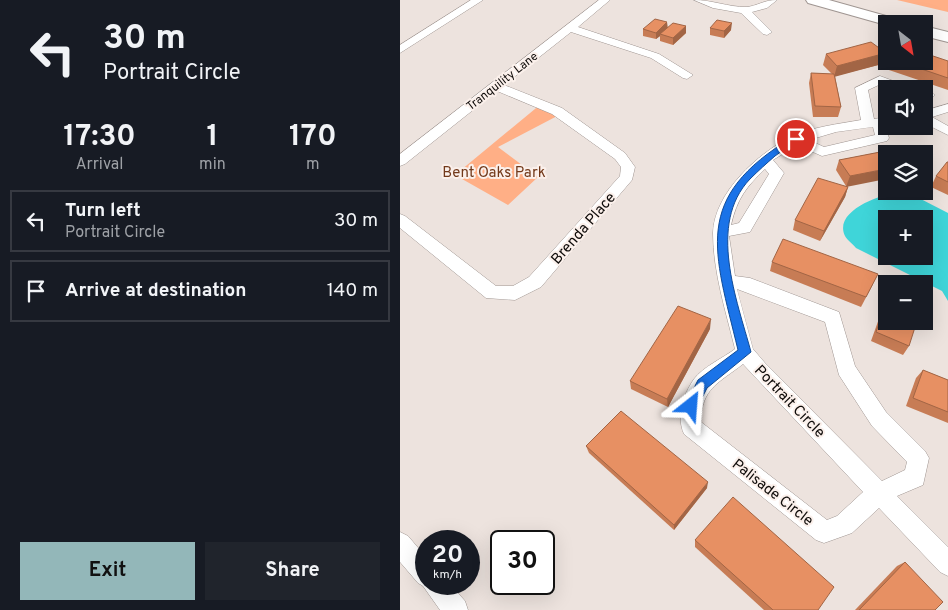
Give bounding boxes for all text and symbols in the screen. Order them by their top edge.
north arrow [878,15,932,70]
map controls [878,15,933,330]
text: 30 m [103,17,186,61]
icon: left [20,20,85,85]
street label: Tranquility Lane [464,49,542,115]
text: Portrait Circle [103,60,241,87]
button: sound [878,80,933,135]
pin [775,118,817,160]
text: 17:30 [63,119,136,156]
text: 1 [206,119,218,156]
text: 170 [289,119,337,156]
icon: arrive [782,125,810,153]
button: layers [878,145,933,200]
text: Arrival [76,155,123,175]
text: min [199,155,226,175]
text: m [306,155,320,175]
park label: Bent Oaks Park [442,164,546,183]
street label: Brenda Place [548,189,621,269]
text: Turn left [65,199,141,223]
icon: left [22,207,50,235]
text: 30 m [334,209,378,233]
button: + [878,210,933,265]
text: Portrait Circle [65,223,165,243]
button: − [878,275,933,330]
icon: arrive [22,277,50,305]
text: Arrive at destination [65,279,246,303]
text: 140 m [327,279,378,303]
street label: Portrait Circle [749,362,828,442]
position arrow [664,379,716,431]
street label: Palisade Circle [728,455,817,531]
speed limit sign: 30 [490,530,555,595]
text: 20 [432,540,463,572]
button: Exit [20,542,195,600]
button: Share [205,542,380,600]
text: km/h [433,567,462,583]

